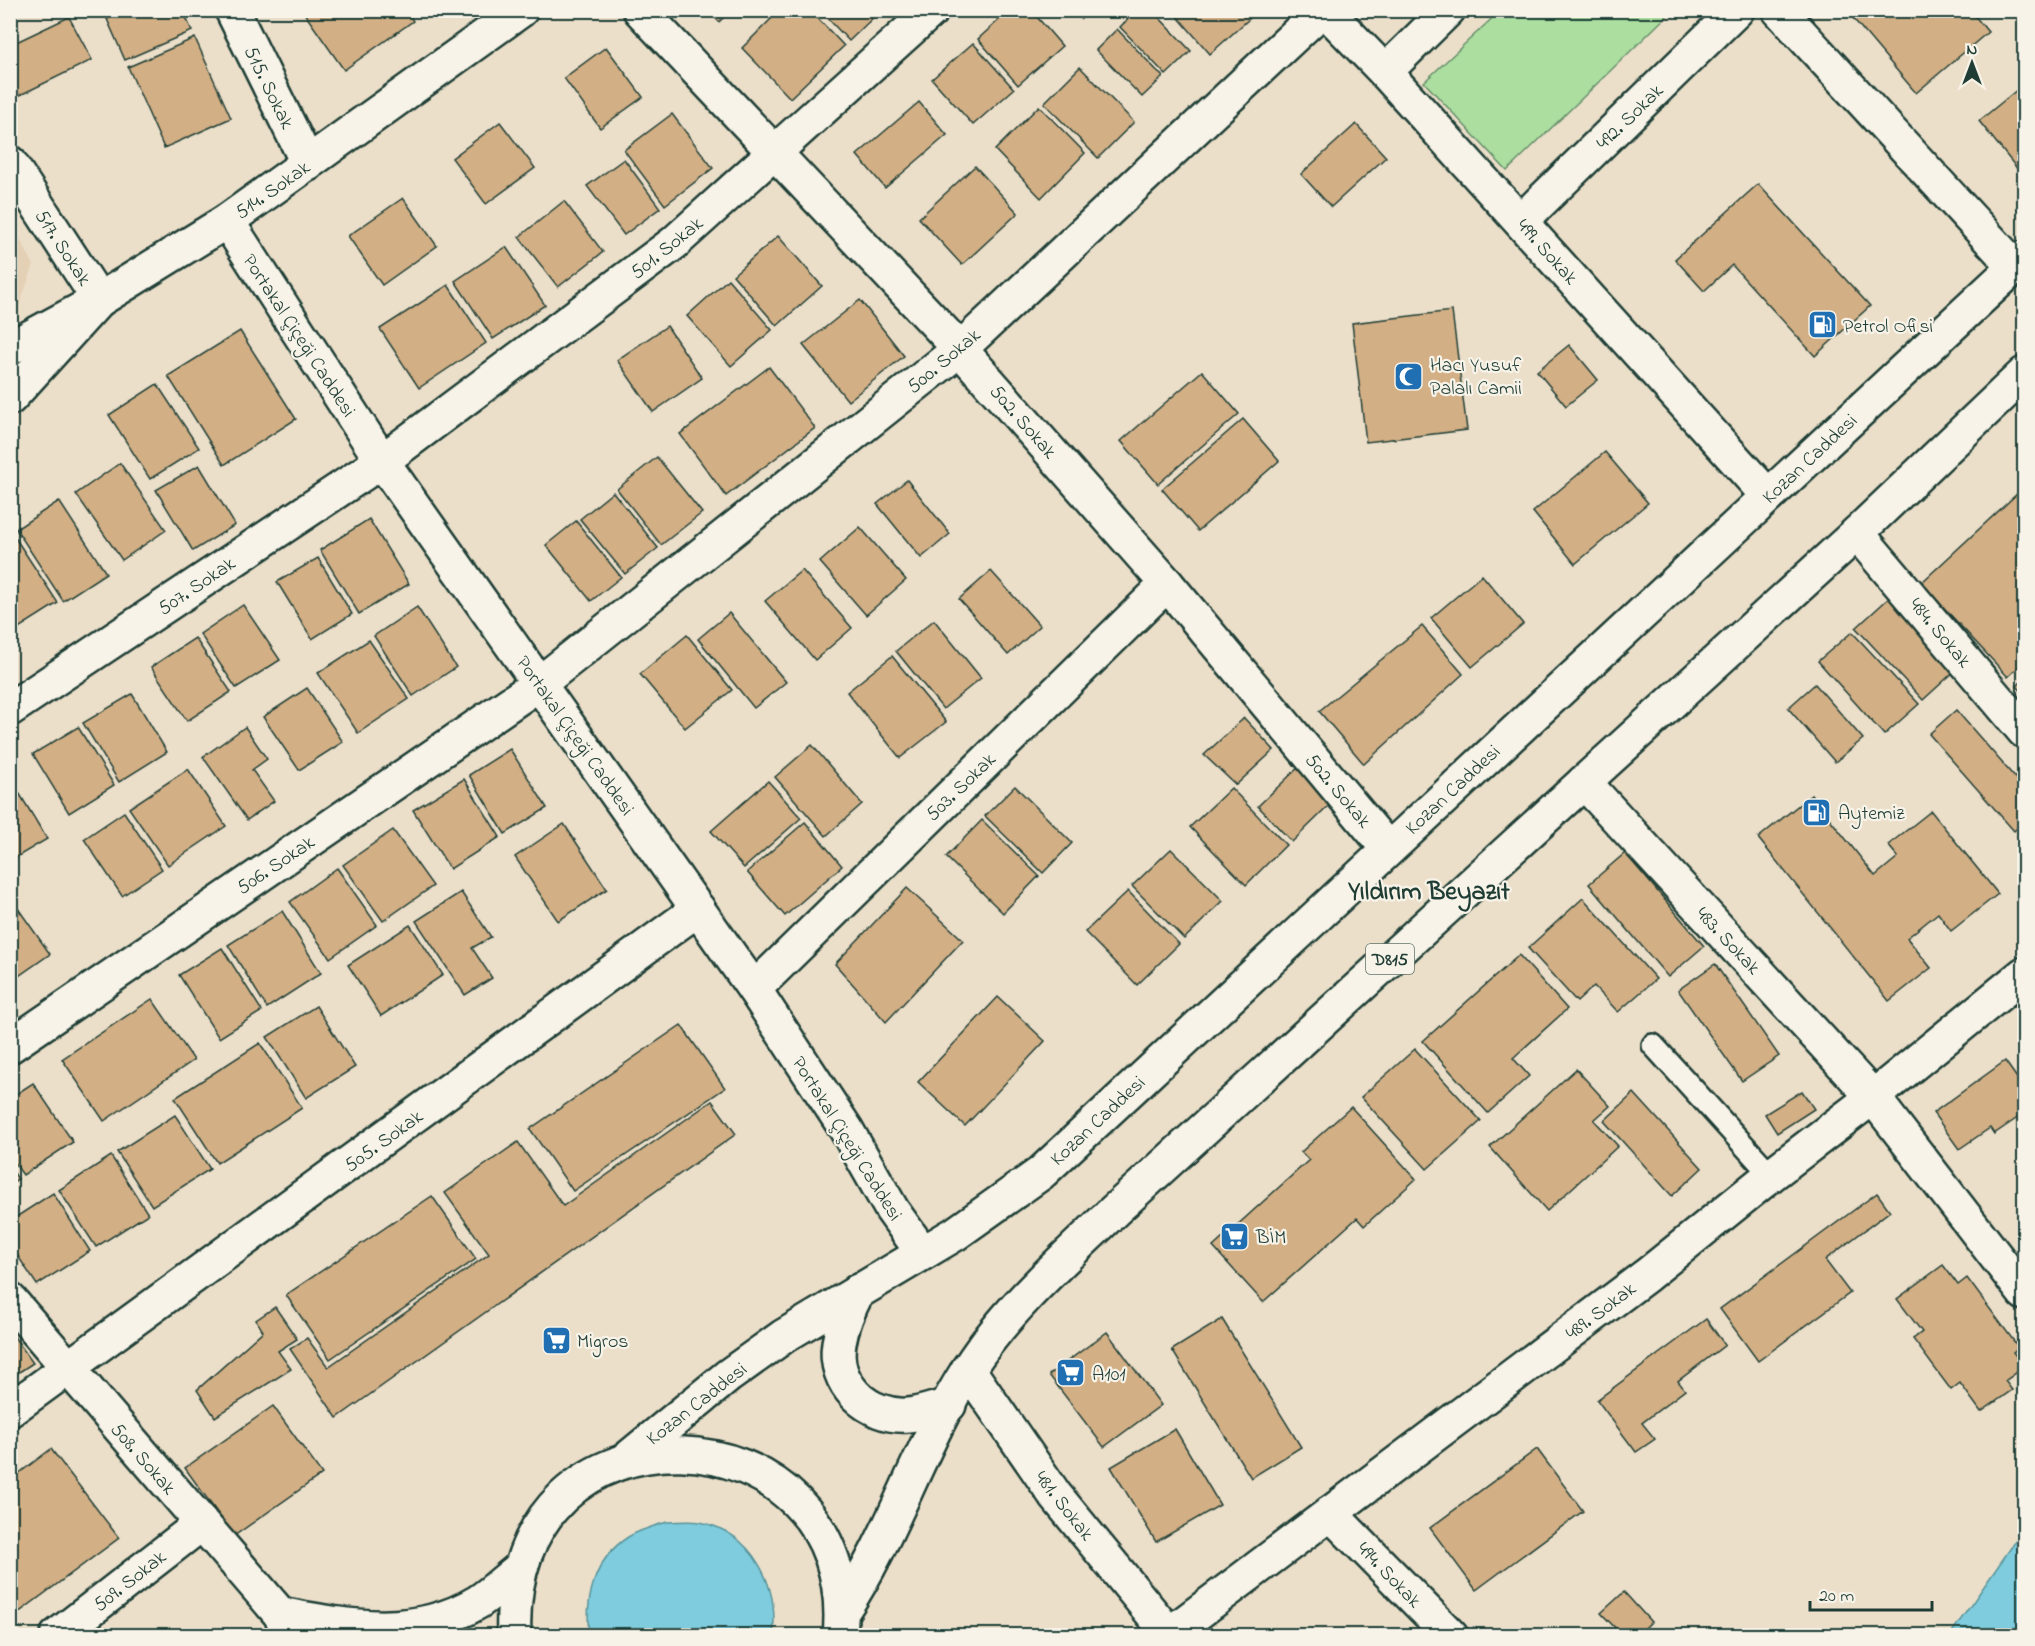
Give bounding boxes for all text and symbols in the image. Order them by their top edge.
north arrow [1942,33,2002,93]
text: N [1967,38,1978,62]
street label: 515. Sokak [235,42,300,135]
street label: 492. Sokak [1590,78,1671,157]
street label: 514. Sokak [230,154,317,228]
street label: 517. Sokak [26,204,98,293]
street label: 501. Sokak [625,210,710,287]
street label: 499. Sokak [1508,213,1584,292]
street label: Portakal Çiçeği Caddesi [233,249,362,424]
fuel station icon: Petrol Ofisi [1806,309,1838,341]
place label: Petrol Ofisi [1843,313,1933,342]
street label: 500. Sokak [901,322,988,402]
place label: Hacı Yusuf Palalı Camii [1430,352,1522,404]
mosque icon: Hacı Yusuf Palalı Camii [1393,360,1425,392]
street label: 502. Sokak [982,379,1063,466]
street label: Kozan Caddesi [1757,408,1865,512]
street label: 507. Sokak [153,550,242,624]
street label: 484. Sokak [1901,592,1977,675]
street label: Portakal Çiçeği Caddesi [507,651,640,823]
street label: Kozan Caddesi [1400,739,1508,843]
street label: 503. Sokak [920,747,1004,829]
street label: 502. Sokak [1297,748,1377,836]
fuel station icon: Aytemiz [1801,796,1833,828]
place label: Aytemiz [1838,800,1905,829]
street label: 506. Sokak [231,829,322,903]
district label: Yıldırım Beyazıt [1347,874,1510,912]
street label: 483. Sokak [1688,901,1767,982]
road number: D815 [1366,944,1414,974]
street label: Portakal Çiçeği Caddesi [783,1051,908,1228]
street label: Kozan Caddesi [1045,1070,1153,1174]
street label: 505. Sokak [339,1103,430,1181]
supermarket icon: BİM [1219,1220,1251,1252]
place label: BİM [1255,1224,1286,1253]
street label: 489. Sokak [1560,1276,1643,1348]
supermarket icon: Migros [540,1324,572,1356]
place label: Migros [577,1328,629,1358]
street label: Kozan Caddesi [641,1356,754,1454]
supermarket icon: A101 [1055,1357,1087,1389]
place label: A101 [1092,1361,1126,1390]
street label: 508. Sokak [102,1417,182,1502]
street label: 481. Sokak [1026,1465,1100,1548]
street label: 494. Sokak [1349,1536,1427,1616]
street label: 509. Sokak [88,1544,174,1620]
scale bar [1810,1574,1932,1612]
text: 20 m [1819,1584,1854,1610]

